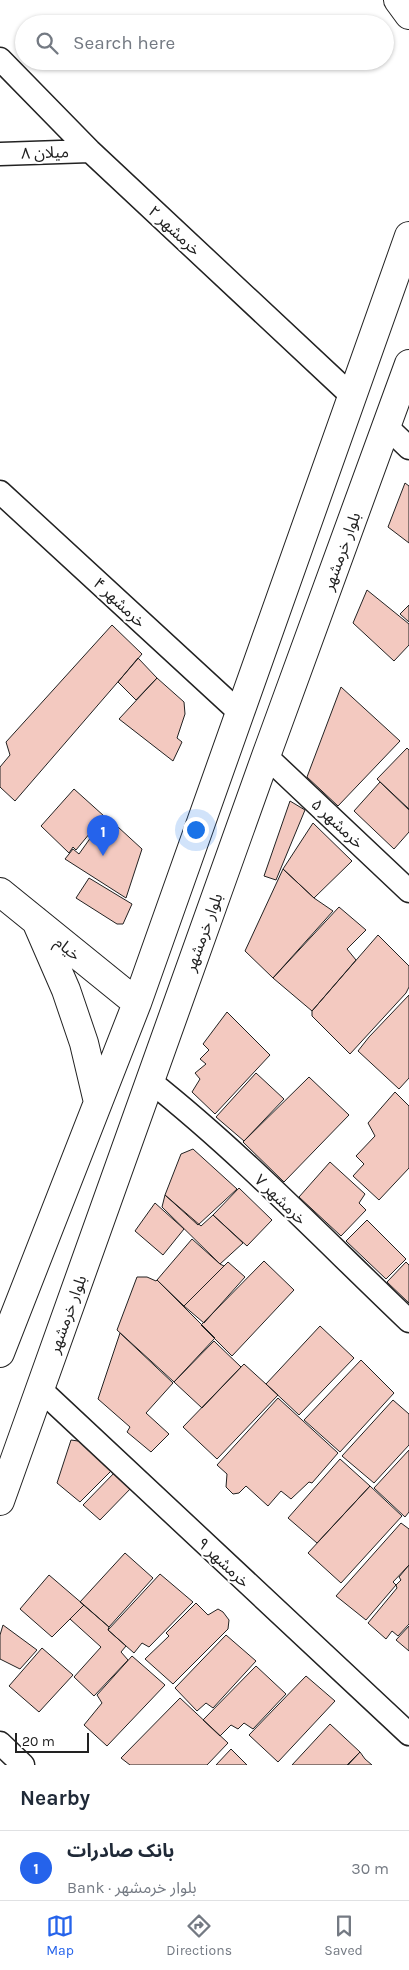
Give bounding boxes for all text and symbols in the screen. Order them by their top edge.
search box [15,15,394,70]
icon: search [33,29,61,57]
text: Search here [73,32,175,54]
street label: میلان ۸ [21,142,69,163]
street label: خرمشهر ۲ [145,201,205,259]
street label: بلوار خرمشهر [318,510,364,594]
street label: خرمشهر ۴ [90,573,150,631]
street label: خرمشهر ۵ [308,794,368,852]
pin: 1 [87,815,119,856]
your location [183,817,209,843]
street label: بلوار خرمشهر [180,891,226,975]
street label: خیام [49,932,84,967]
street label: خرمشهر ۷ [251,1170,310,1229]
street label: بلوار خرمشهر [44,1273,90,1357]
street label: خرمشهر ۹ [194,1533,254,1591]
scale bar [15,1730,89,1753]
text: 20 m [22,1733,55,1750]
text: Nearby [20,1786,90,1810]
text: بانک صادرات [67,1840,174,1862]
text: 1 [33,1859,39,1878]
text: 30 m [351,1859,389,1878]
text: Bank · بلوار خرمشهر [67,1878,197,1897]
tab: Map [46,1912,74,1959]
tab: Directions [166,1912,232,1959]
tab: Saved [324,1912,363,1959]

